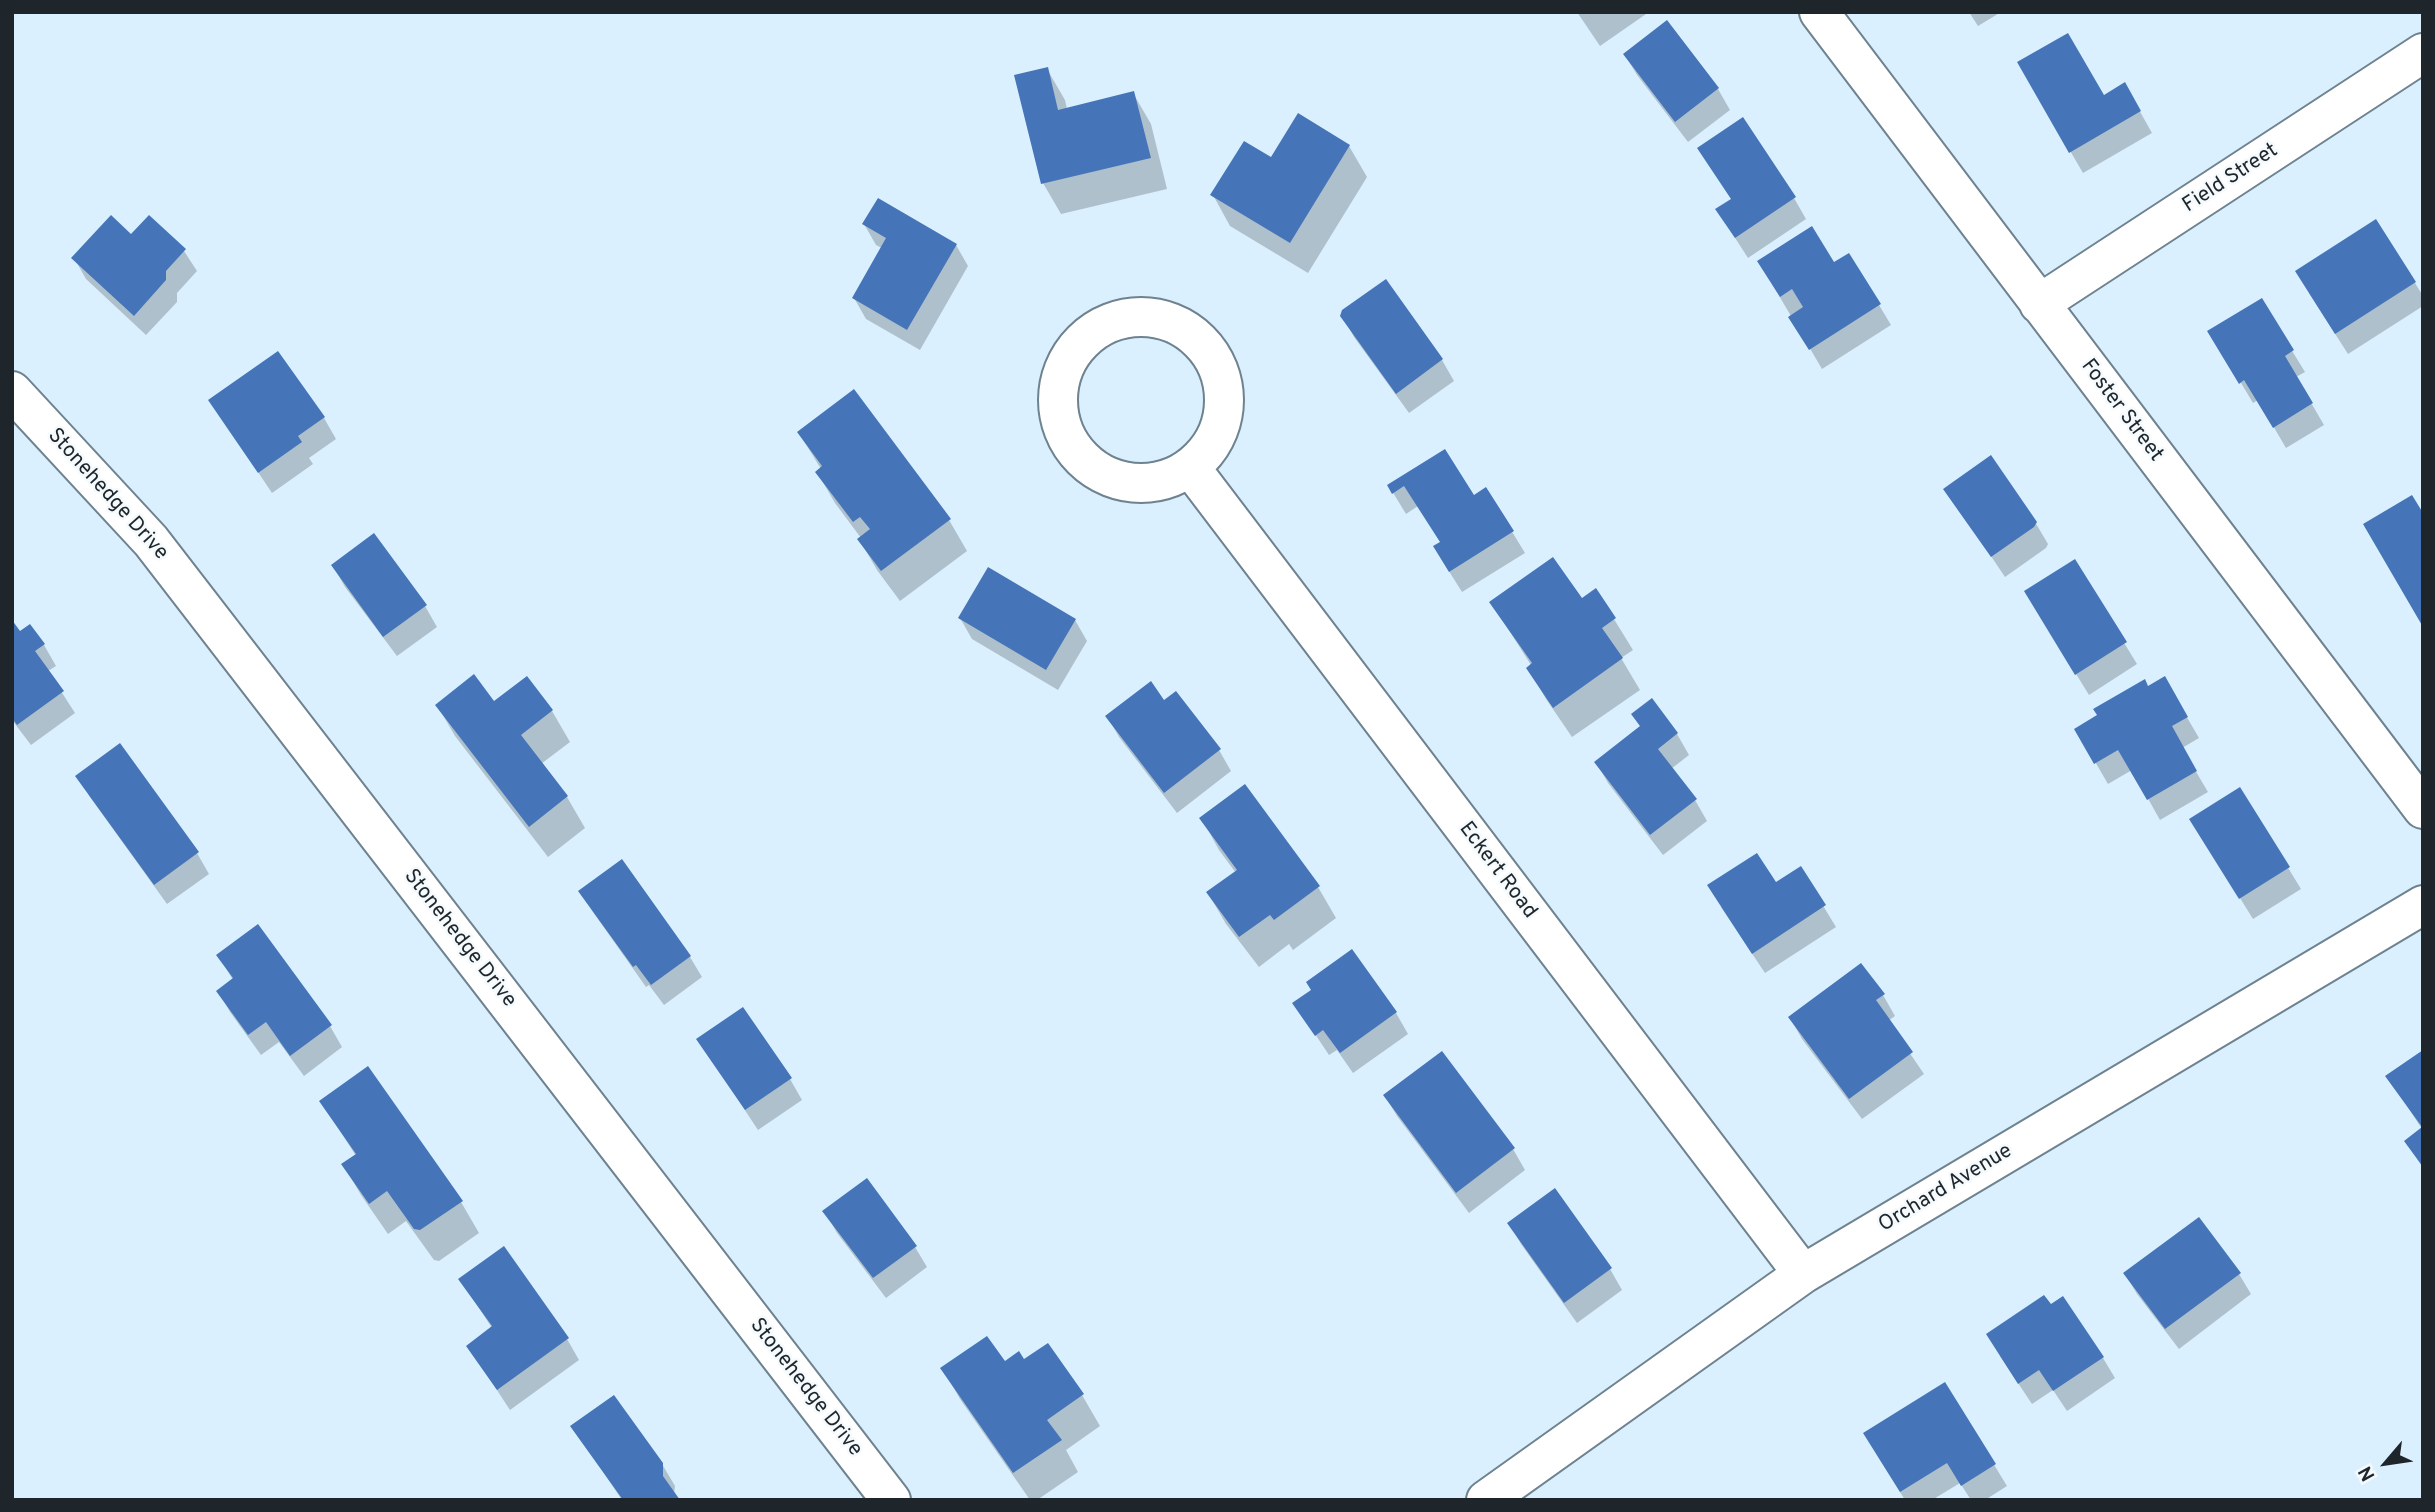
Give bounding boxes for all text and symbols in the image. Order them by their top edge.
street label: Field Street [2179,139,2283,219]
street label: Foster Street [2074,355,2168,467]
street label: Stonehedge Drive [41,424,173,566]
street label: Eckert Road [1453,818,1541,924]
street label: Stonehedge Drive [397,865,521,1013]
street label: Orchard Avenue [1875,1139,2017,1239]
street label: Stonehedge Drive [743,1314,867,1462]
north arrow [2351,1428,2421,1498]
text: N [2354,1461,2381,1485]

